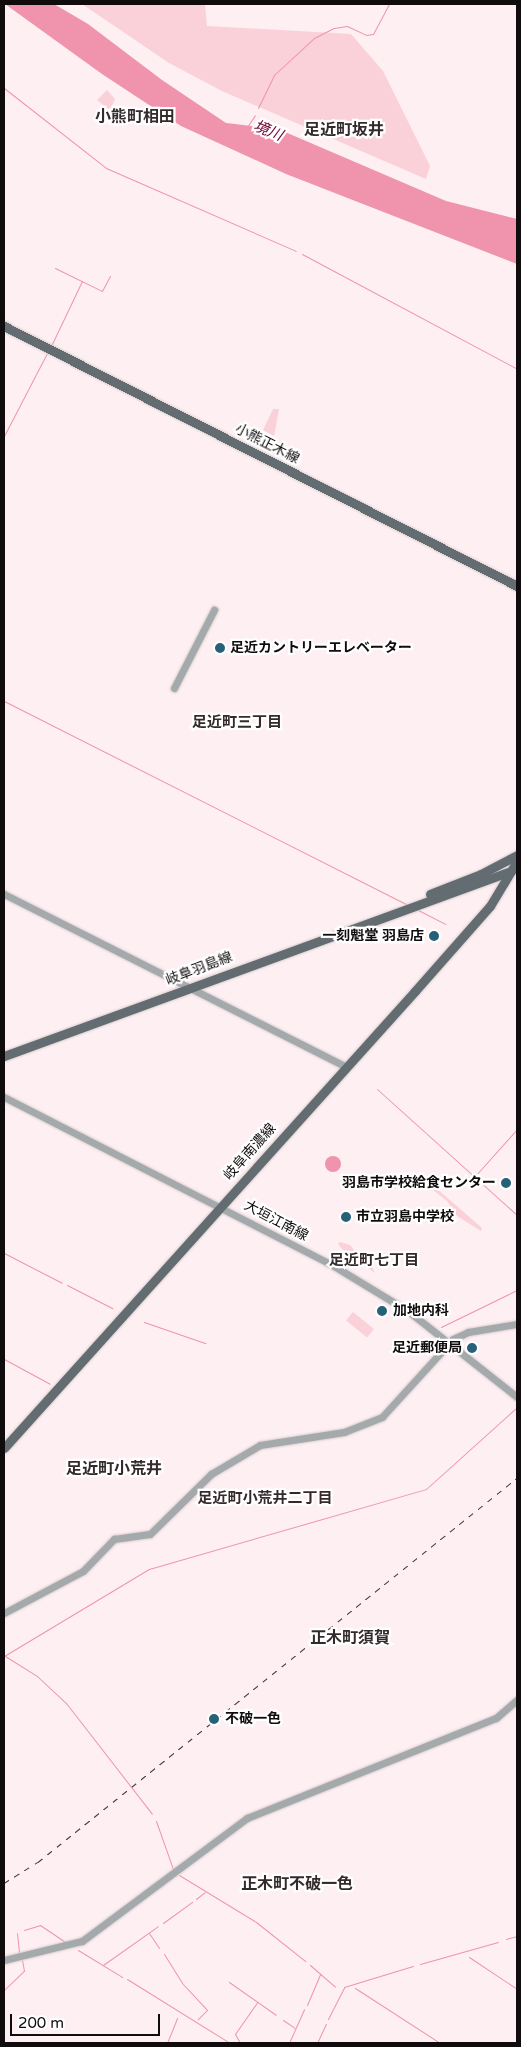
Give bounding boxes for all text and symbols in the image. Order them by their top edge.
district label: 小熊町相田 [95,107,175,127]
water label: 境川 [251,117,285,145]
district label: 足近町坂井 [304,120,384,140]
street label: 小熊正木線 [232,421,302,467]
place label: 足近カントリーエレベーター [230,640,412,656]
marker: 足近カントリーエレベーター [214,642,226,654]
district label: 足近町三丁目 [192,714,282,732]
place label: 一刻魁堂 羽島店 [322,928,424,944]
marker: 一刻魁堂 羽島店 [428,930,440,942]
street label: 岐阜羽島線 [163,949,235,989]
street label: 岐阜南濃線 [220,1120,280,1184]
place label: 羽島市学校給食センター [342,1175,496,1191]
marker: 羽島市学校給食センター [500,1177,512,1189]
street label: 大垣江南線 [241,1197,311,1245]
place label: 市立羽島中学校 [356,1209,454,1225]
marker: 市立羽島中学校 [340,1211,352,1223]
district label: 足近町七丁目 [329,1252,419,1270]
place label: 加地内科 [393,1303,449,1319]
marker: 加地内科 [375,1304,389,1318]
place label: 足近郵便局 [392,1340,462,1356]
marker: 足近郵便局 [466,1342,478,1354]
district label: 足近町小荒井 [66,1459,162,1479]
district label: 足近町小荒井二丁目 [198,1490,332,1508]
district label: 正木町須賀 [310,1628,390,1648]
place label: 不破一色 [225,1711,281,1727]
marker: 不破一色 [207,1712,221,1726]
district label: 正木町不破一色 [241,1874,353,1894]
scale bar [12,2004,162,2036]
text: 200 m [18,2014,64,2032]

